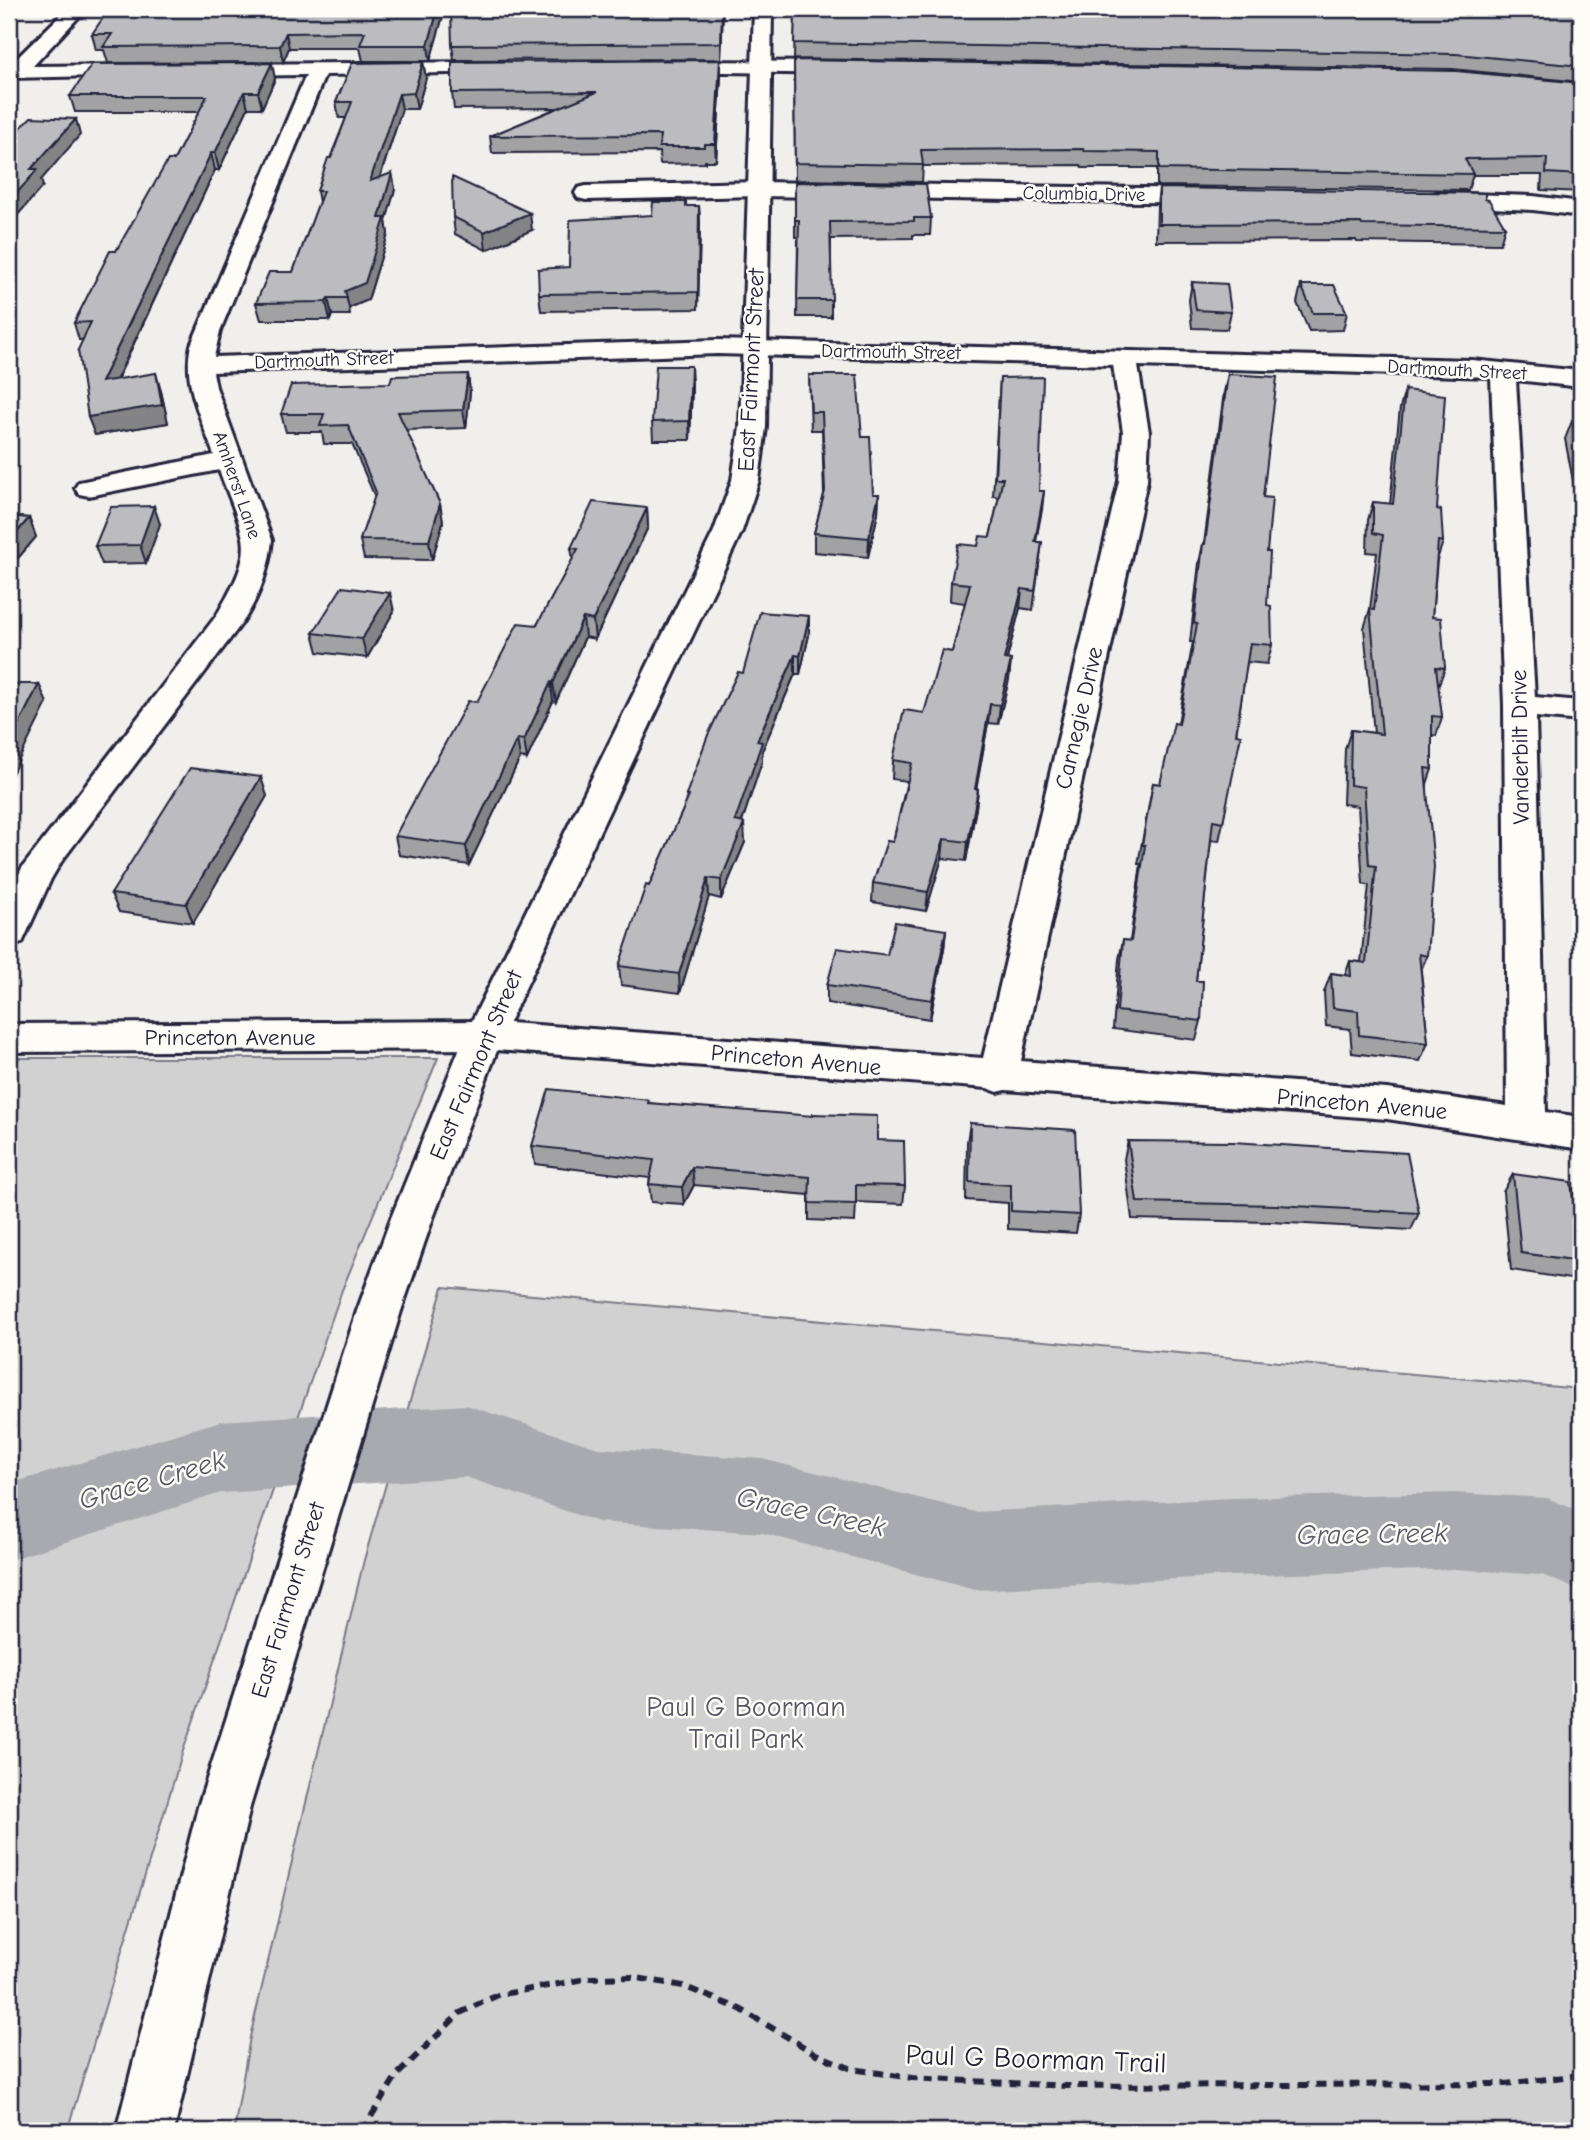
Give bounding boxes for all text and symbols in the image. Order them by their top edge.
street label: Columbia Drive [1022,182,1146,206]
street label: East Fairmont Street [732,266,770,472]
street label: Dartmouth Street [821,340,962,364]
street label: Dartmouth Street [254,347,395,373]
street label: Dartmouth Street [1387,355,1528,385]
street label: Amherst Lane [208,428,266,542]
street label: Carnegie Drive [1049,644,1109,792]
street label: Vanderbilt Drive [1505,669,1535,825]
street label: East Fairmont Street [424,965,529,1164]
street label: Princeton Avenue [144,1024,316,1051]
street label: Princeton Avenue [710,1039,882,1081]
street label: Princeton Avenue [1276,1083,1448,1125]
water label: Grace Creek [75,1444,229,1516]
water label: Grace Creek [734,1481,888,1543]
street label: East Fairmont Street [245,1497,331,1701]
water label: Grace Creek [1296,1517,1448,1551]
park label: Paul G Boorman Trail Park [646,1691,846,1755]
street label: Paul G Boorman Trail [905,2038,1167,2080]

